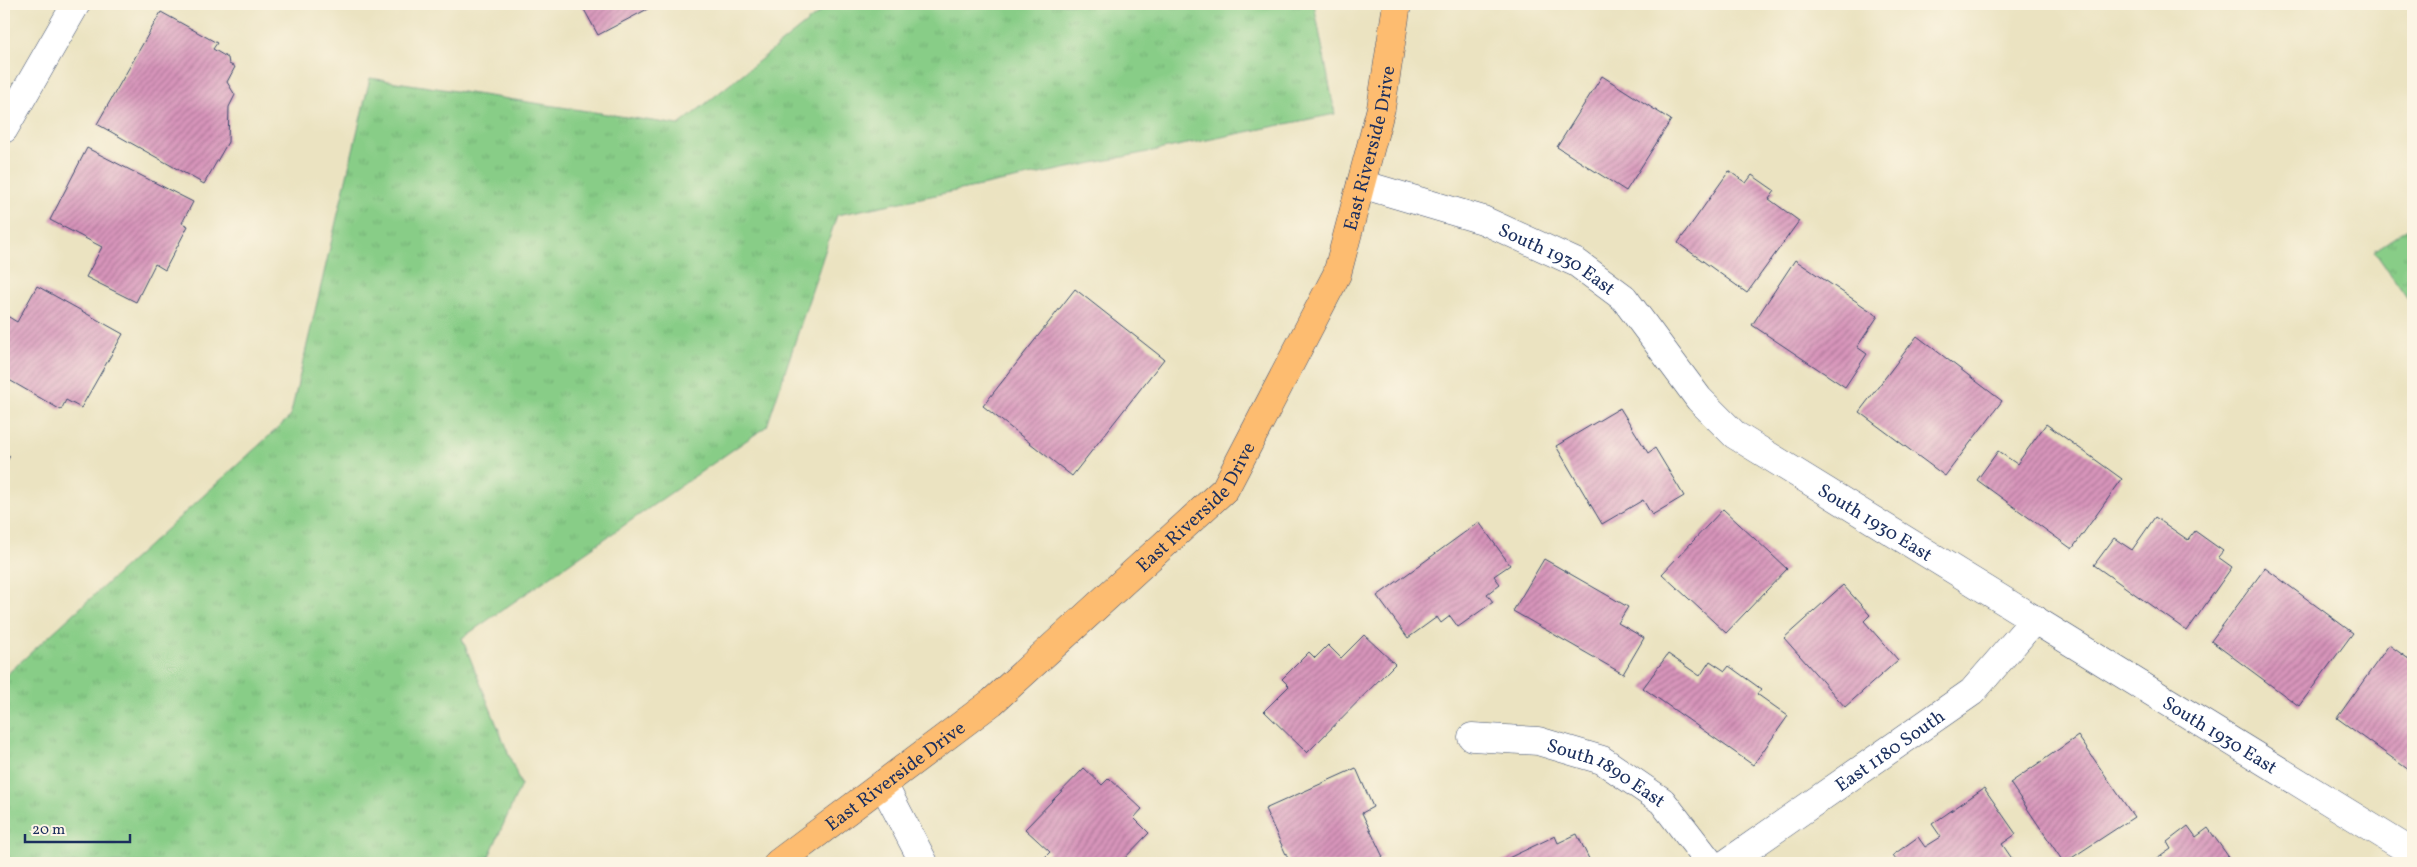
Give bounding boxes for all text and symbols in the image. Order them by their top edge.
street label: East Riverside Drive [1338,64,1402,234]
street label: South 1930 East [1494,218,1620,302]
street label: East Riverside Drive [1131,438,1262,579]
street label: South 1930 East [1812,478,1937,569]
street label: South 1930 East [2157,691,2282,781]
street label: East 1180 South [1830,704,1951,799]
street label: East Riverside Drive [821,716,971,838]
street label: South 1890 East [1544,733,1670,815]
scale bar [25,812,130,844]
text: 20 m [32,820,65,841]

